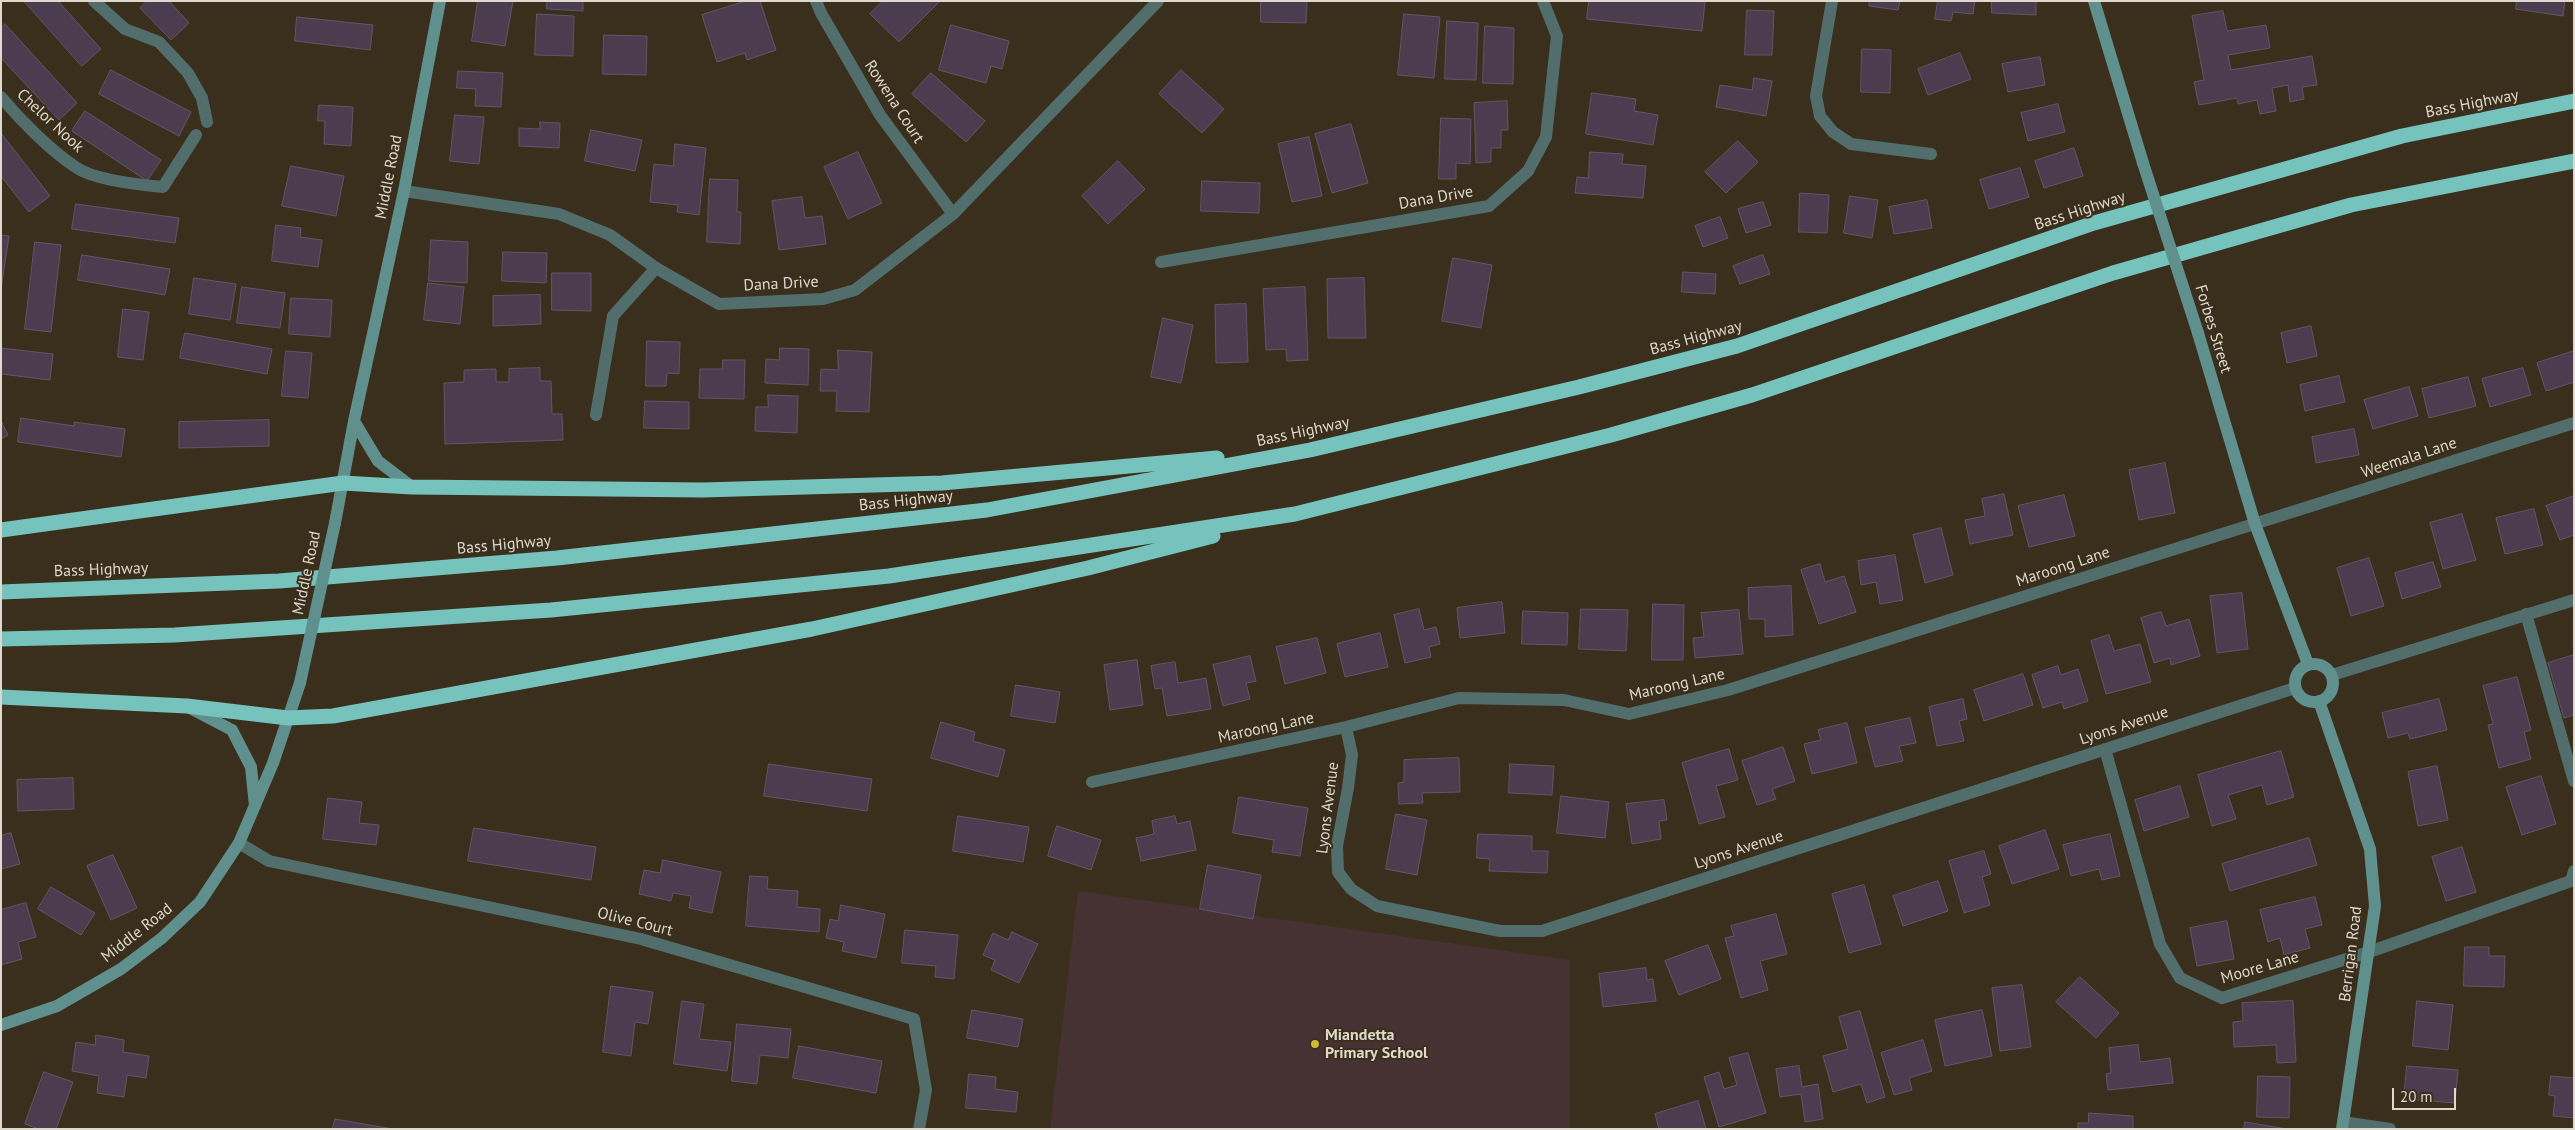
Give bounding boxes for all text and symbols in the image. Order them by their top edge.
street label: Rowena Court [860,57,928,147]
street label: Chelor Nook [13,85,87,157]
street label: Bass Highway [2424,86,2520,122]
street label: Middle Road [371,133,407,221]
street label: Dana Drive [1397,182,1475,214]
street label: Bass Highway [2032,187,2128,235]
street label: Dana Drive [743,272,819,296]
street label: Forbes Street [2191,283,2235,375]
street label: Bass Highway [1648,316,1744,360]
street label: Bass Highway [1255,413,1351,451]
street label: Weemala Lane [2359,434,2459,482]
street label: Bass Highway [858,487,954,515]
street label: Middle Road [289,529,325,617]
street label: Bass Highway [456,531,552,559]
street label: Maroong Lane [2014,543,2112,591]
street label: Bass Highway [53,559,149,581]
street label: Maroong Lane [1627,665,1727,705]
street label: Lyons Avenue [2077,703,2171,749]
street label: Maroong Lane [1216,708,1316,748]
street label: Lyons Avenue [1313,761,1343,855]
street label: Lyons Avenue [1692,827,1786,873]
street label: Middle Road [98,899,176,967]
street label: Olive Court [595,903,675,941]
street label: Berrigan Road [2336,905,2366,1003]
street label: Moore Lane [2219,948,2301,988]
place label: Miandetta Primary School [1325,1025,1428,1063]
marker: Miandetta Primary School [1309,1038,1321,1050]
scale bar [2395,1078,2459,1110]
text: 20 m [2400,1087,2433,1106]

